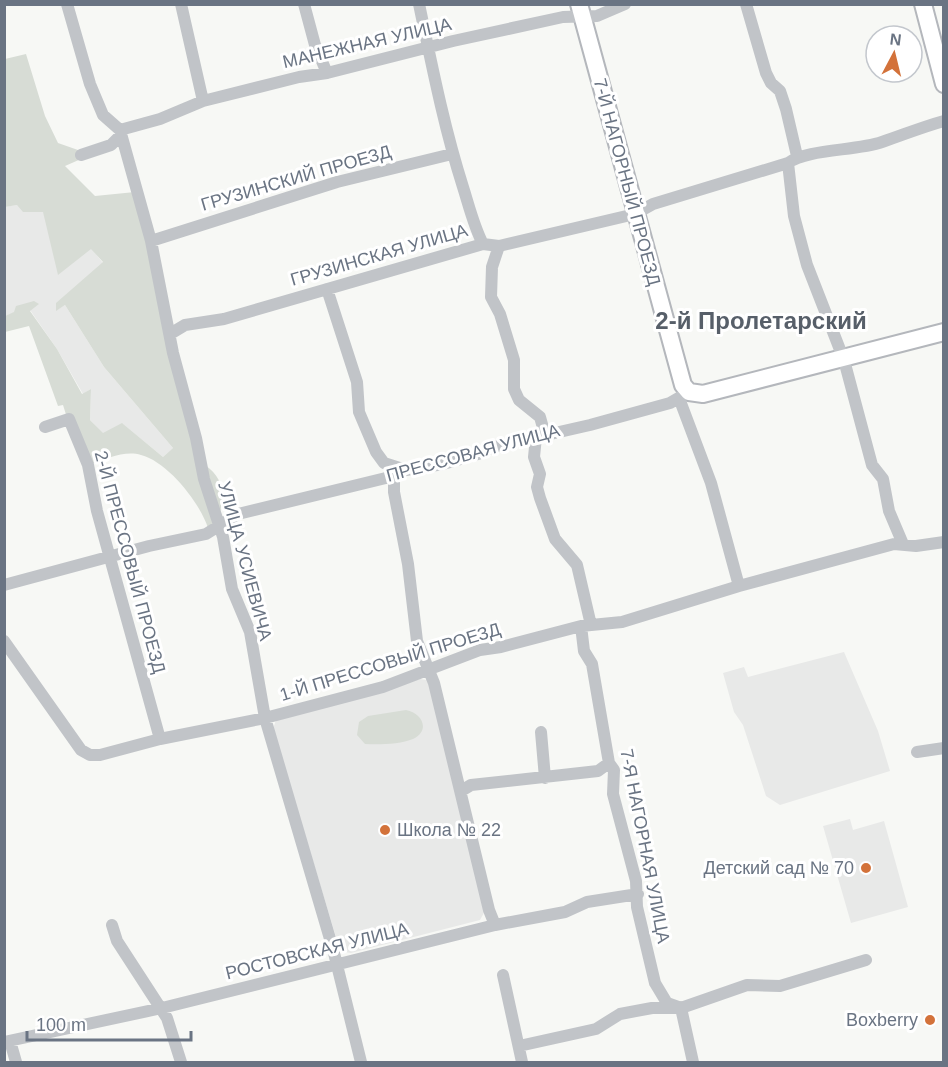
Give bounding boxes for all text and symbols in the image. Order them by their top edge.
street label: МАНЕЖНАЯ УЛИЦА [281,14,453,72]
north arrow [864,24,924,84]
text: N [889,30,903,49]
street label: 7-Й НАГОРНЫЙ ПРОЕЗД [590,76,665,288]
street label: ГРУЗИНСКИЙ ПРОЕЗД [198,140,393,215]
street label: ГРУЗИНСКАЯ УЛИЦА [288,220,470,290]
district label: 2-й Пролетарский [655,307,867,334]
street label: ПРЕССОВАЯ УЛИЦА [384,420,562,486]
street label: 2-Й ПРЕССОВЫЙ ПРОЕЗД [91,448,170,675]
street label: УЛИЦА УСИЕВИЧА [214,479,276,643]
street label: 1-Й ПРЕССОВЫЙ ПРОЕЗД [277,618,503,705]
street label: 7-Я НАГОРНАЯ УЛИЦА [616,747,674,945]
place label: Школа № 22 [397,820,501,840]
marker: Школа № 22 [378,823,392,837]
place label: Детский сад № 70 [704,858,854,878]
marker: Детский сад № 70 [859,861,873,875]
street label: РОСТОВСКАЯ УЛИЦА [223,919,411,983]
scale bar [27,1004,190,1042]
place label: Boxberry [846,1010,918,1030]
marker: Boxberry [923,1013,937,1027]
text: 100 m [36,1015,86,1035]

